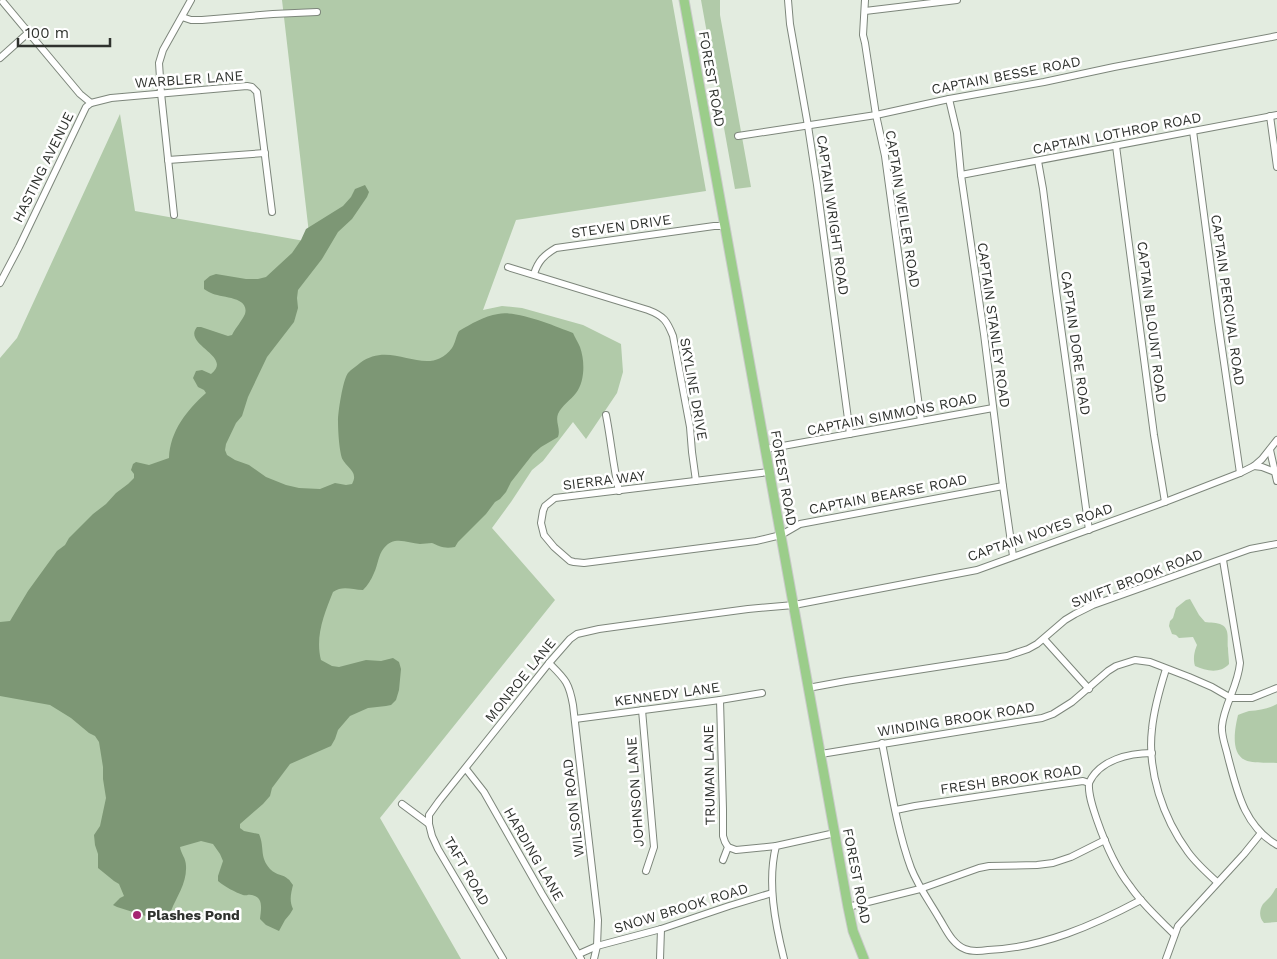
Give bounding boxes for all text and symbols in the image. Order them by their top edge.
scale bar [18,15,110,47]
text: 100 m [25,24,69,42]
street label: FOREST ROAD [696,30,728,128]
street label: CAPTAIN BESSE ROAD [930,53,1082,97]
street label: WARBLER LANE [134,67,244,91]
street label: HASTING AVENUE [9,109,77,225]
street label: CAPTAIN LOTHROP ROAD [1031,109,1203,157]
street label: CAPTAIN WEILER ROAD [883,129,923,289]
street label: CAPTAIN WRIGHT ROAD [814,134,852,296]
street label: STEVEN DRIVE [570,211,672,241]
street label: CAPTAIN PERCIVAL ROAD [1208,214,1248,386]
street label: CAPTAIN BLOUNT ROAD [1134,240,1170,404]
street label: CAPTAIN STANLEY ROAD [974,241,1014,409]
street label: CAPTAIN DORE ROAD [1058,270,1094,416]
street label: SKYLINE DRIVE [677,336,711,442]
street label: CAPTAIN SIMMONS ROAD [805,390,979,438]
street label: FOREST ROAD [768,429,800,527]
street label: SIERRA WAY [562,467,646,493]
street label: CAPTAIN BEARSE ROAD [807,471,969,517]
street label: CAPTAIN NOYES ROAD [965,500,1115,564]
street label: SWIFT BROOK ROAD [1069,545,1205,611]
street label: MONROE LANE [481,635,559,725]
street label: KENNEDY LANE [613,679,721,709]
street label: WINDING BROOK ROAD [876,699,1036,739]
street label: TRUMAN LANE [700,724,718,826]
street label: JOHNSON LANE [623,736,647,848]
street label: WILSON ROAD [559,758,587,858]
street label: FRESH BROOK ROAD [939,761,1083,797]
street label: HARDING LANE [501,804,567,904]
street label: FOREST ROAD [840,827,874,925]
street label: TAFT ROAD [441,834,493,908]
street label: SNOW BROOK ROAD [612,880,750,936]
place label: Plashes Pond [147,907,240,923]
marker: Plashes Pond [131,909,143,921]

